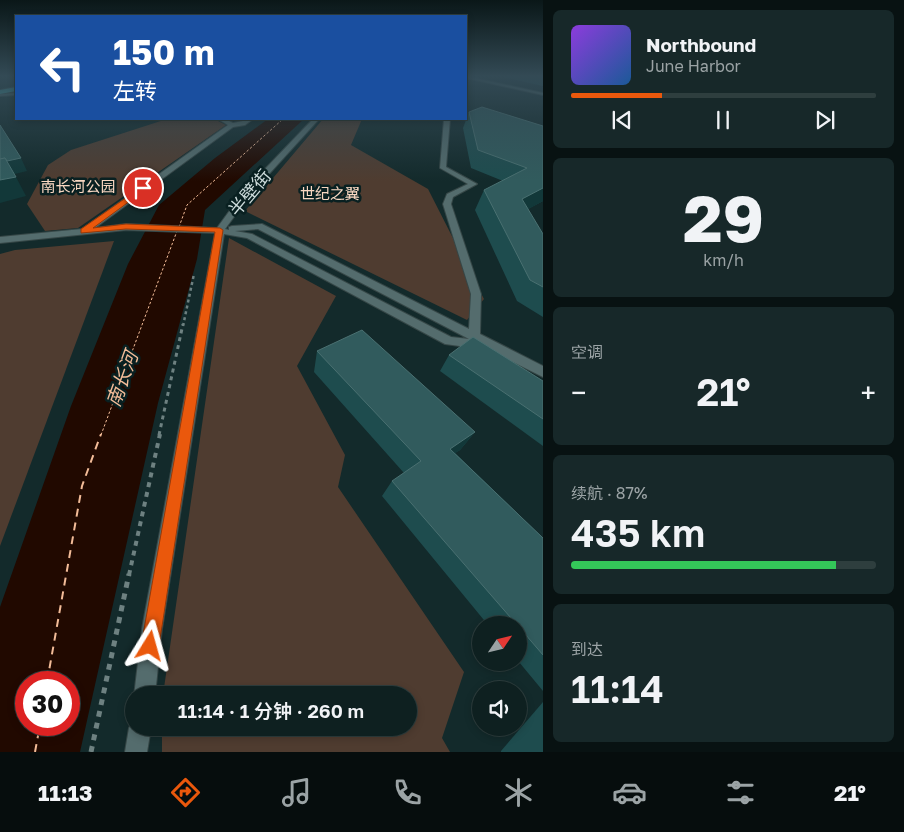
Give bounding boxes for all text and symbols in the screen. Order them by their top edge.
text: 150 m [113,31,215,73]
text: Northbound [646,33,756,56]
icon: left [30,35,95,100]
text: June Harbor [646,56,741,76]
text: 左转 [113,77,157,104]
icon: previous [608,106,636,134]
icon: pause [709,106,737,134]
icon: next [811,106,839,134]
street label: 半壁街 [223,165,275,220]
pin [122,167,164,209]
icon: arrive [129,174,157,202]
park label: 南长河公园 [40,177,116,195]
text: 29 [683,178,764,256]
park label: 世纪之翼 [300,184,360,202]
text: km/h [703,250,744,270]
text: 空调 [571,342,603,362]
water label: 南长河 [101,344,143,410]
text: 21° [697,369,751,414]
text: − [571,376,586,409]
text: + [861,376,876,409]
text: 续航 · 87% [571,483,647,503]
text: 435 km [571,510,705,555]
north arrow [472,616,528,671]
map controls [472,616,527,736]
position arrow [123,619,175,671]
text: 到达 [571,639,603,659]
text: 11:14 [571,666,664,711]
speed limit sign: 30 [15,671,80,736]
button: sound [472,681,527,736]
text: 11:14 · 1 分钟 · 260 m [178,699,364,722]
icon: directions [168,775,203,810]
icon: music [279,775,314,810]
icon: phone [390,775,425,810]
icon: climate [501,775,536,810]
icon: car [612,775,647,810]
icon: filters [723,775,758,810]
text: 11:13 [38,779,92,806]
text: 21° [834,779,866,806]

